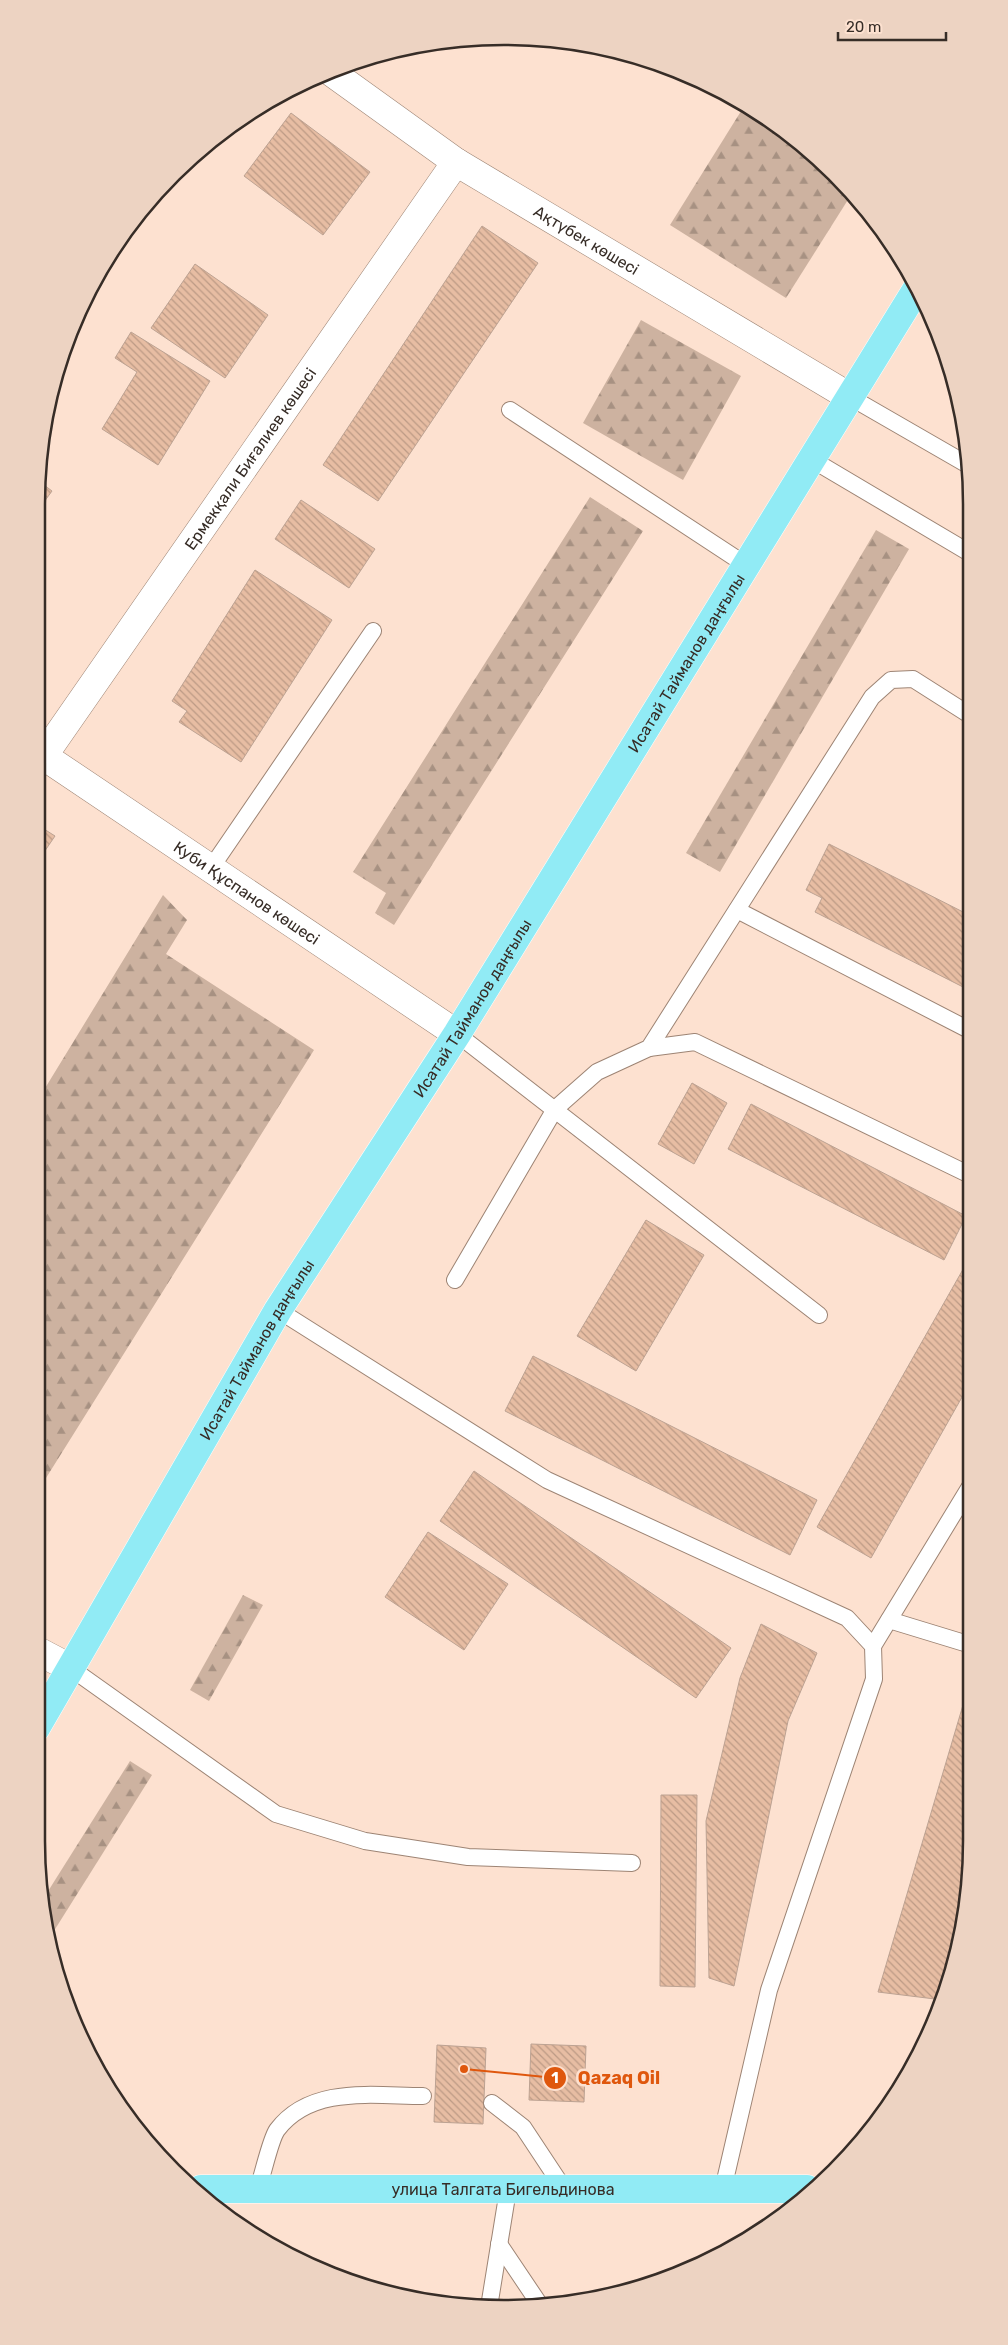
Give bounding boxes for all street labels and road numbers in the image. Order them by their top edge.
street label: Ақтүбек көшесi [530,201,643,279]
street label: Ермекқали Биғалиев көшесі [180,364,320,553]
street label: Исатай Тайманов даңғылы [624,570,748,756]
street label: Куби Құспанов көшесi [170,837,323,948]
street label: Исатай Тайманов даңғылы [409,915,535,1101]
street label: Исатай Тайманов даңғылы [195,1256,318,1443]
street label: улица Талгата Бигельдинова [391,2180,615,2199]

